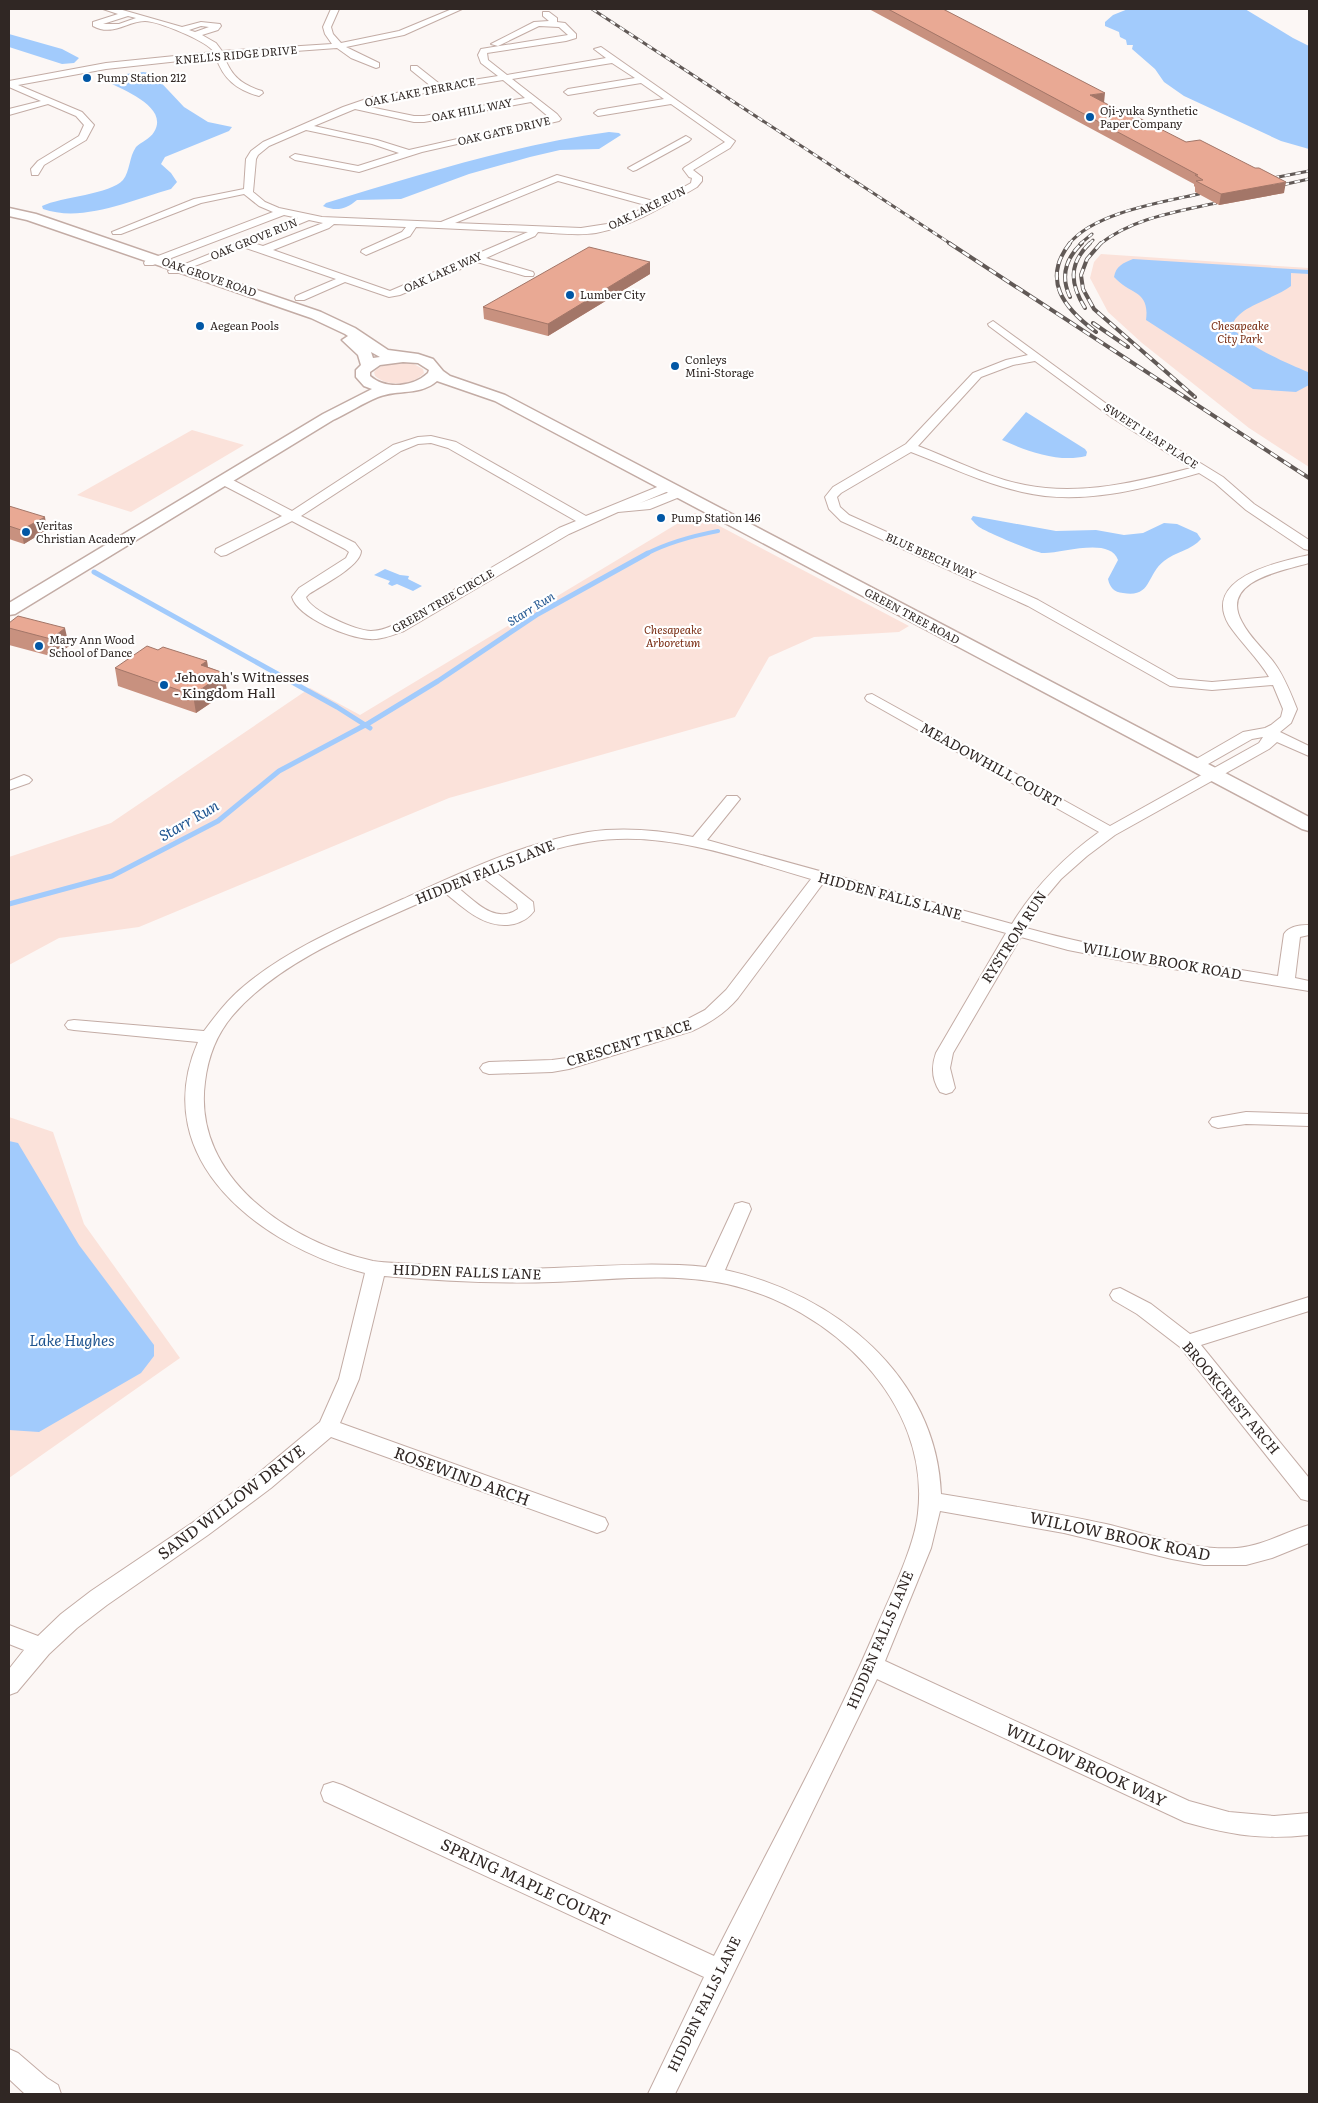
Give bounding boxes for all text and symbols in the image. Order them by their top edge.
street label: KNELL'S RIDGE DRIVE [174,41,298,67]
place label: Pump Station 212 [97,69,187,85]
marker: Pump Station 212 [81,72,93,84]
street label: OAK LAKE TERRACE [363,72,477,110]
street label: OAK HILL WAY [430,93,514,125]
place label: Oji-yuka Synthetic Paper Company [1100,102,1198,131]
marker: Oji-yuka Synthetic Paper Company [1084,111,1096,123]
street label: OAK GATE DRIVE [456,112,552,149]
street label: OAK LAKE RUN [605,181,688,233]
street label: OAK GROVE RUN [208,213,300,263]
street label: OAK LAKE WAY [401,247,485,296]
street label: OAK GROVE ROAD [160,252,259,300]
place label: Lumber City [580,286,646,302]
marker: Lumber City [564,289,576,301]
place label: Aegean Pools [210,317,279,333]
park label: Chesapeake City Park [1211,317,1269,346]
marker: Aegean Pools [194,320,206,332]
place label: Conleys Mini-Storage [685,351,754,380]
marker: Conleys Mini-Storage [669,360,681,372]
street label: SWEET LEAF PLACE [1101,399,1202,472]
place label: Pump Station 146 [671,509,761,525]
marker: Pump Station 146 [655,512,667,524]
place label: Veritas Christian Academy [36,517,137,546]
marker: Veritas Christian Academy [20,526,32,538]
street label: BLUE BEECH WAY [883,528,979,582]
street label: GREEN TREE CIRCLE [389,564,496,636]
street label: GREEN TREE ROAD [862,583,963,647]
water label: Starr Run [503,587,558,630]
park label: Chesapeake Arboretum [644,621,702,650]
place label: Mary Ann Wood School of Dance [49,631,135,660]
marker: Mary Ann Wood School of Dance [33,640,45,652]
place label: Jehovah's Witnesses - Kingdom Hall [174,666,309,702]
marker: Jehovah's Witnesses - Kingdom Hall [158,679,170,691]
street label: MEADOWHILL COURT [917,717,1066,811]
water label: Starr Run [154,793,223,846]
street label: HIDDEN FALLS LANE [412,834,557,908]
street label: HIDDEN FALLS LANE [816,866,965,924]
street label: RYSTROM RUN [976,887,1050,986]
street label: WILLOW BROOK ROAD [1081,936,1244,984]
street label: CRESCENT TRACE [564,1013,694,1071]
street label: HIDDEN FALLS LANE [392,1258,542,1284]
water label: Lake Hughes [29,1328,115,1351]
street label: BROOKCREST ARCH [1179,1337,1285,1458]
street label: SAND WILLOW DRIVE [152,1438,309,1565]
street label: ROSEWIND ARCH [391,1439,534,1511]
street label: WILLOW BROOK ROAD [1028,1504,1213,1566]
street label: HIDDEN FALLS LANE [841,1567,917,1712]
street label: WILLOW BROOK WAY [1002,1716,1171,1812]
street label: SPRING MAPLE COURT [437,1831,616,1931]
street label: HIDDEN FALLS LANE [662,1932,745,2075]

